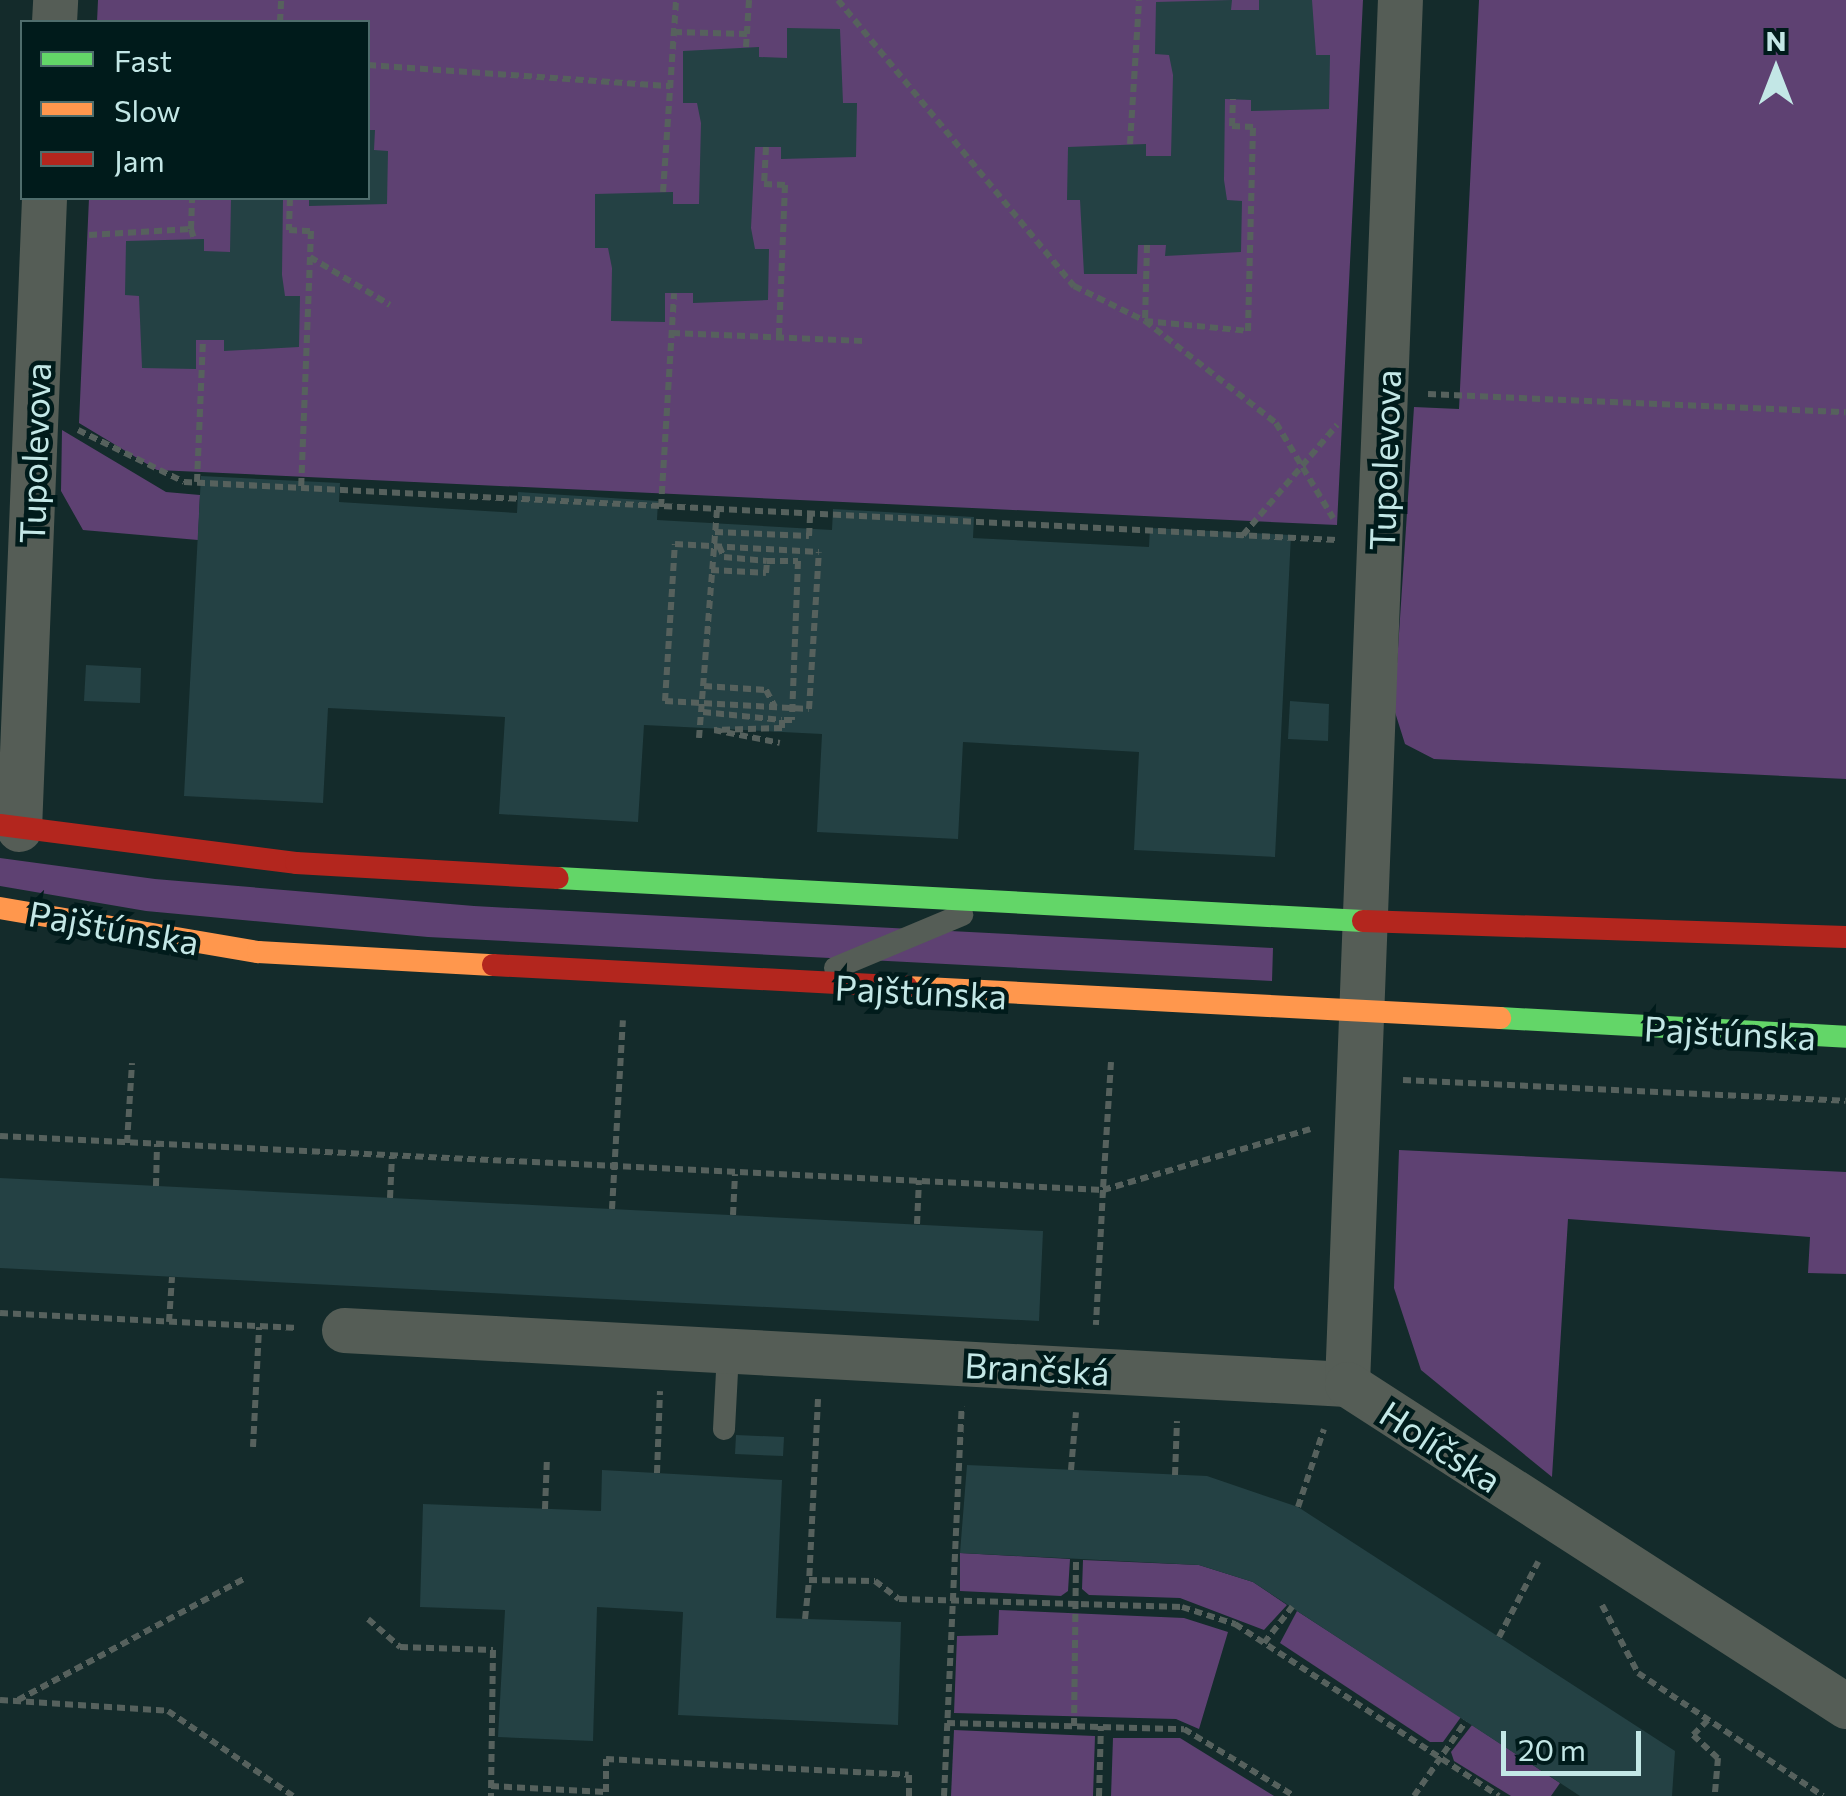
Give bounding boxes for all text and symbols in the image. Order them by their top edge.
legend [20,20,370,200]
north arrow [1726,20,1826,120]
text: N [1766,23,1787,57]
text: Fast [114,41,172,78]
text: Slow [114,91,181,128]
text: Jam [114,141,165,178]
street label: Tupolevova [10,362,58,544]
street label: Tupolevova [1360,369,1408,551]
street label: Pajštúnska [26,891,202,963]
street label: Pajštúnska [834,966,1008,1016]
street label: Pajštúnska [1643,1007,1817,1057]
street label: Brančská [964,1343,1110,1393]
street label: Holíčska [1373,1391,1509,1501]
scale bar [1506,1711,1646,1773]
text: 20 m [1518,1730,1586,1767]

